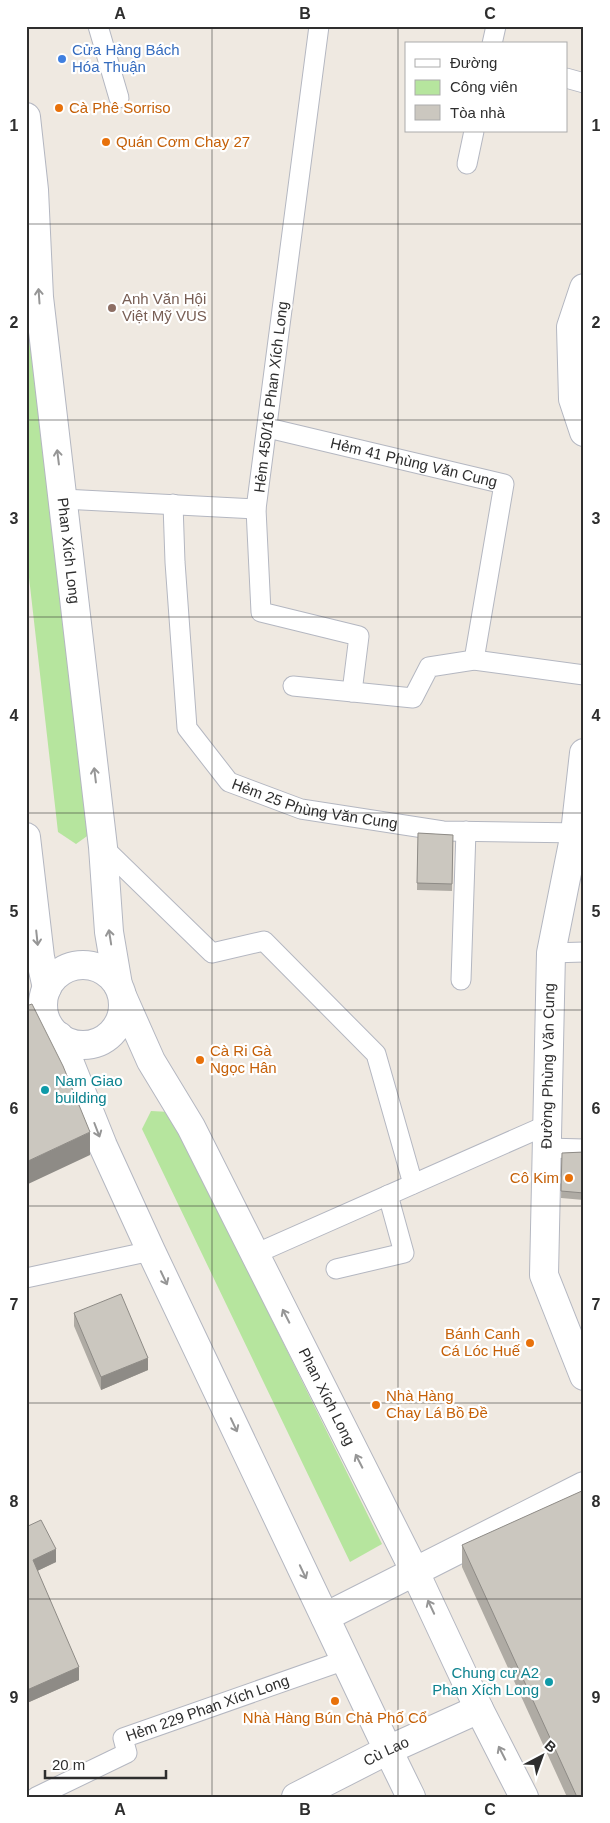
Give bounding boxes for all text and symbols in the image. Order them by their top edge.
text: A [114,5,126,22]
text: B [299,5,311,22]
text: C [484,5,496,22]
place label: Cửa Hàng Bách Hóa Thuận [72,41,180,75]
legend [405,42,568,132]
marker: Cửa Hàng Bách Hóa Thuận [56,53,68,65]
text: Đường [450,54,497,71]
text: Công viên [450,78,518,95]
place label: Cà Phê Sorriso [69,99,171,116]
marker: Cà Phê Sorriso [53,102,65,114]
text: Tòa nhà [450,104,506,121]
text: 1 [10,117,19,134]
text: 1 [592,117,601,134]
place label: Quán Cơm Chay 27 [116,133,250,150]
marker: Quán Cơm Chay 27 [100,136,112,148]
one-way arrow [34,288,43,304]
place label: Anh Văn Hội Việt Mỹ VUS [122,290,207,324]
street label: Hẻm 450/16 Phan Xích Long [250,300,291,494]
marker: Anh Văn Hội Việt Mỹ VUS [106,302,118,314]
text: 2 [10,314,19,331]
text: 2 [592,314,601,331]
street label: Hẻm 41 Phùng Văn Cung [329,434,499,490]
one-way arrow [53,450,63,466]
street label: Phan Xích Long [54,497,84,605]
text: 3 [10,510,19,527]
text: 3 [592,510,601,527]
text: 4 [10,707,19,724]
text: 4 [592,707,601,724]
one-way arrow [90,768,100,784]
street label: Hẻm 25 Phùng Văn Cung [230,775,399,832]
text: 5 [10,903,19,920]
text: 5 [592,903,601,920]
one-way arrow [104,929,114,945]
one-way arrow [32,930,42,946]
street label: Đường Phùng Văn Cung [538,983,557,1149]
place label: Cà Ri Gà Ngọc Hân [210,1042,277,1076]
marker: Cà Ri Gà Ngọc Hân [194,1054,206,1066]
place label: Nam Giao building [55,1072,123,1106]
marker: Nam Giao building [39,1084,51,1096]
text: 6 [10,1100,19,1117]
text: 6 [592,1100,601,1117]
one-way arrow [93,1122,102,1137]
place label: Cô Kim [510,1169,559,1186]
marker: Cô Kim [563,1172,575,1184]
one-way arrow [160,1270,169,1285]
text: 7 [10,1296,19,1313]
text: 7 [592,1296,601,1313]
one-way arrow [281,1309,291,1324]
place label: Bánh Canh Cá Lóc Huế [441,1325,521,1359]
marker: Bánh Canh Cá Lóc Huế [524,1337,536,1349]
street label: Phan Xích Long [296,1345,359,1448]
place label: Nhà Hàng Chay Lá Bồ Đề [386,1387,488,1421]
marker: Nhà Hàng Chay Lá Bồ Đề [370,1399,382,1411]
one-way arrow [229,1417,239,1432]
one-way arrow [354,1454,364,1469]
text: 8 [10,1493,19,1510]
text: 8 [592,1493,601,1510]
one-way arrow [298,1564,308,1579]
one-way arrow [426,1600,436,1615]
place label: Chung cư A2 Phan Xích Long [432,1664,539,1698]
street label: Hẻm 229 Phan Xích Long [123,1671,291,1744]
marker: Chung cư A2 Phan Xích Long [543,1676,555,1688]
text: 9 [10,1689,19,1706]
text: 9 [592,1689,601,1706]
marker: Nhà Hàng Bún Chả Phố Cổ [329,1695,341,1707]
place label: Nhà Hàng Bún Chả Phố Cổ [243,1709,427,1726]
north arrow [518,1730,568,1780]
street label: Cù Lao [360,1733,411,1769]
text: B [541,1737,560,1756]
one-way arrow [497,1746,507,1761]
scale bar [45,1748,166,1780]
text: 20 m [52,1756,85,1773]
text: A [114,1801,126,1818]
text: B [299,1801,311,1818]
text: C [484,1801,496,1818]

